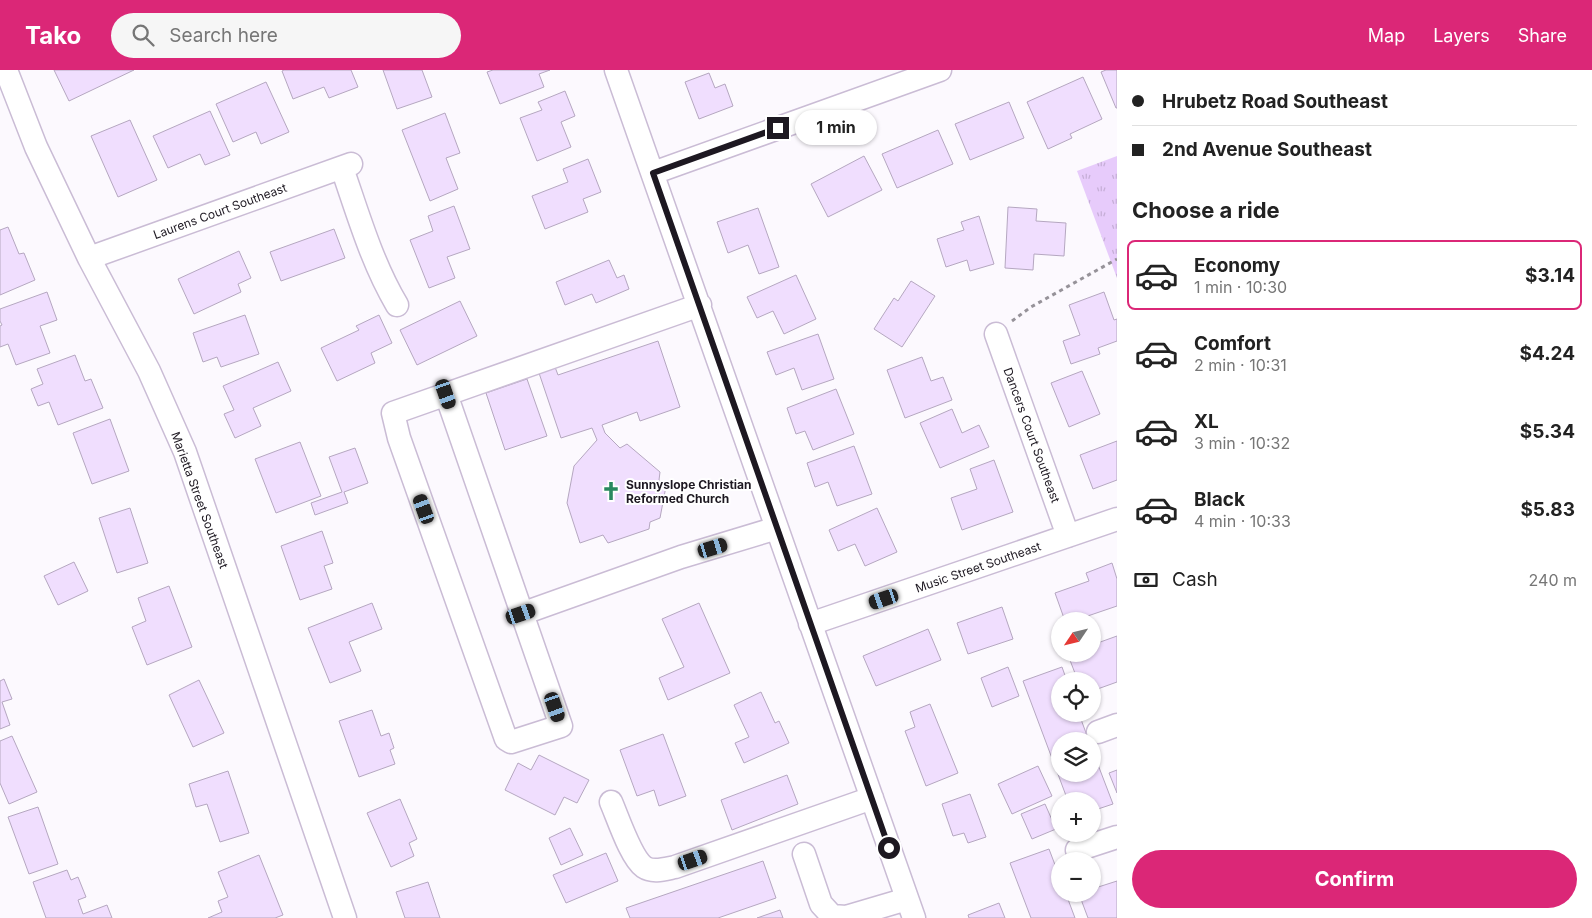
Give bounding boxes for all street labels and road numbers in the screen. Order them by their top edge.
street label: Laurens Court Southeast [151,180,289,242]
street label: Dancers Court Southeast [1001,365,1063,505]
street label: Marietta Street Southeast [168,430,232,570]
street label: Music Street Southeast [913,538,1043,596]

